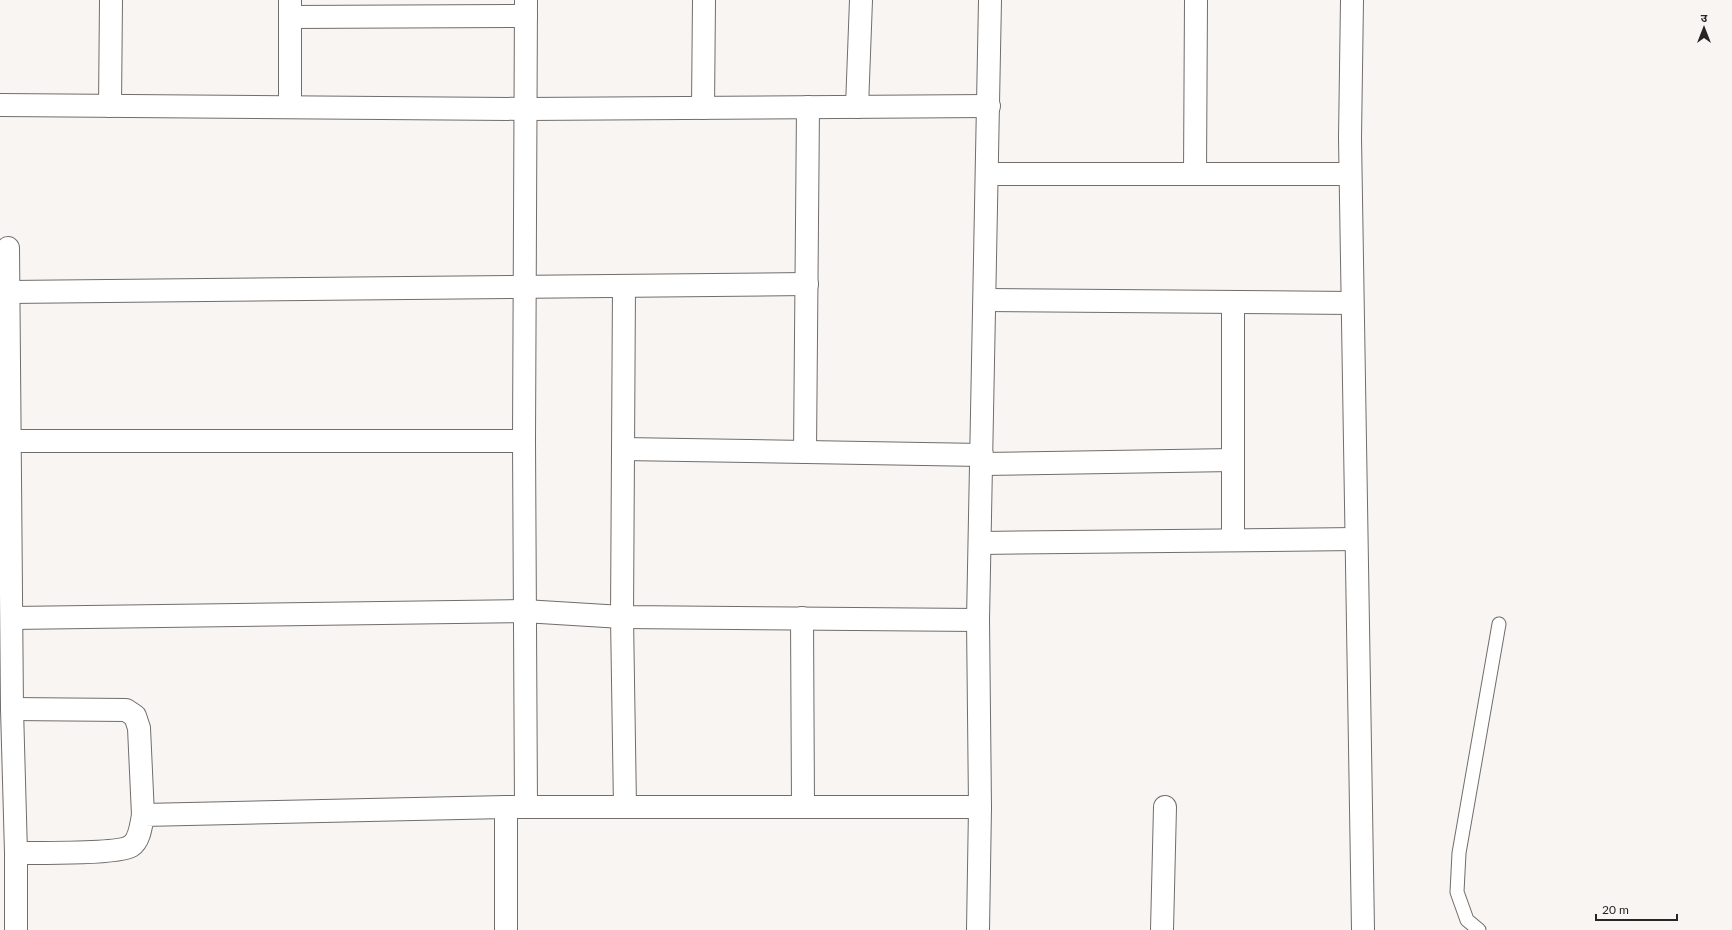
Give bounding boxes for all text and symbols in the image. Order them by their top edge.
north arrow [1684,8,1724,48]
text: उ [1701,11,1708,24]
scale bar [1596,896,1677,922]
text: 20 m [1602,902,1629,917]

